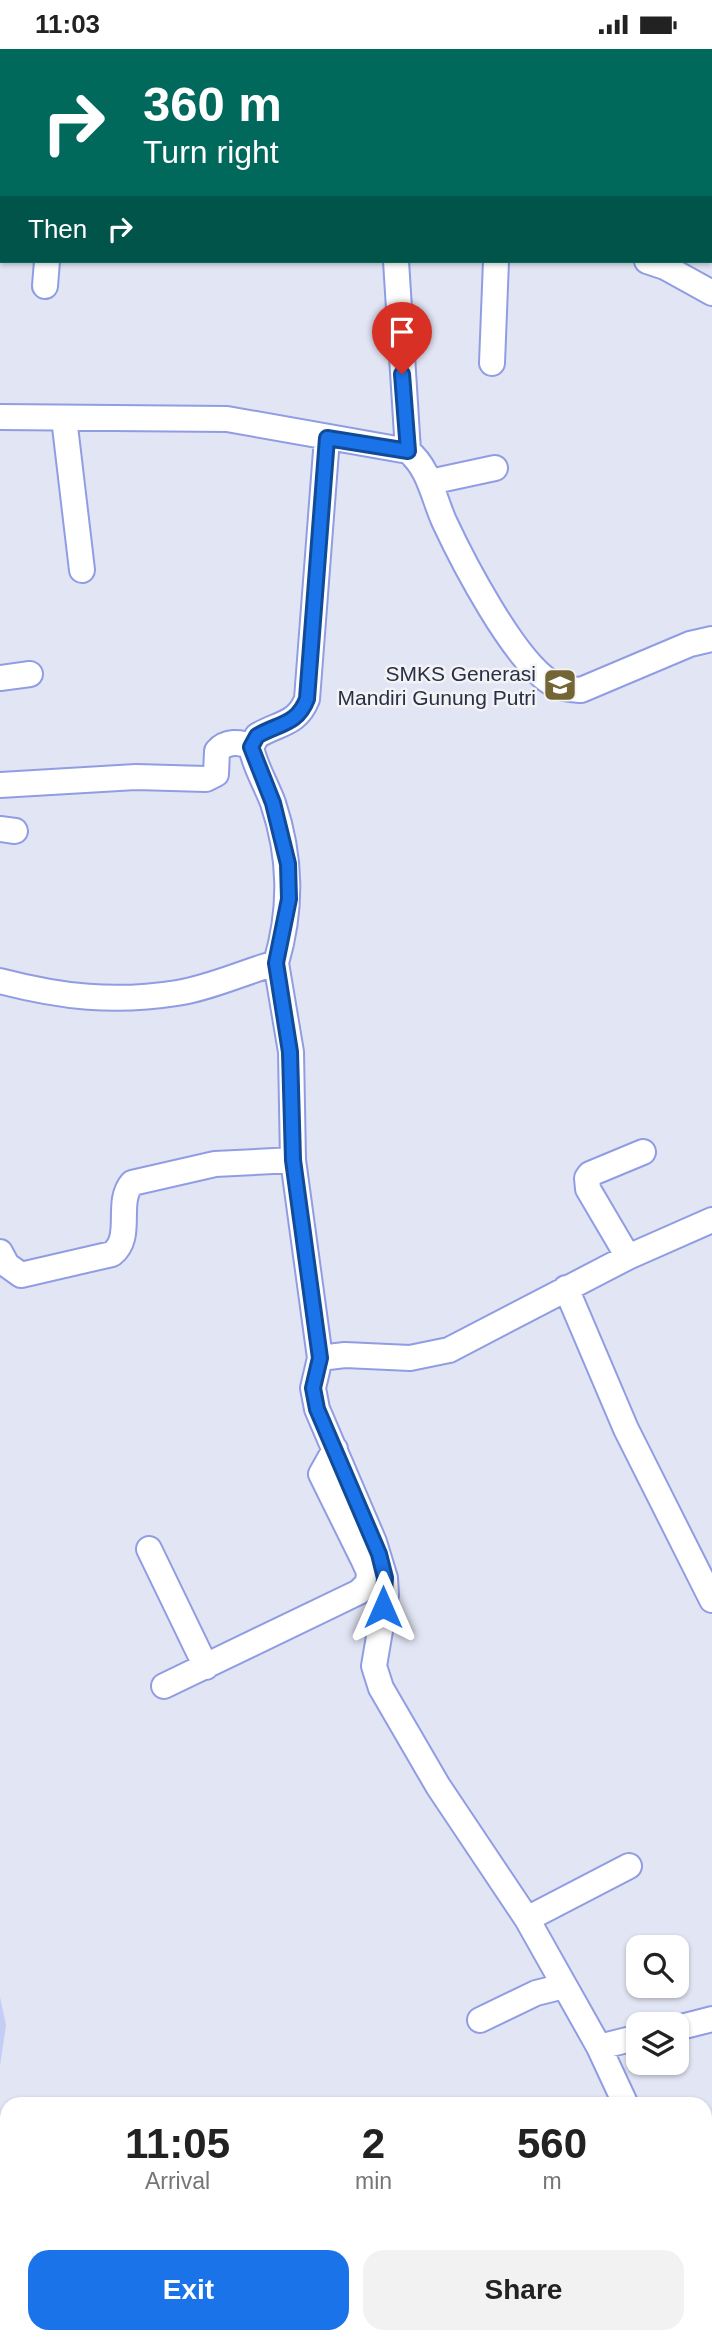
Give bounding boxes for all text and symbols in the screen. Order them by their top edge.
text: 11:03 [35,9,100,39]
icon: right [28,77,119,168]
text: 360 m [143,77,282,131]
text: Turn right [143,134,279,170]
icon: right [101,210,139,248]
text: Then [28,214,87,244]
pin [372,302,432,374]
icon: arrive [383,313,421,351]
place label: SMKS Generasi Mandiri Gunung Putri [338,662,536,709]
school or university icon: SMKS Generasi Mandiri Gunung Putri [541,666,579,704]
position arrow [346,1570,420,1644]
map controls [626,1935,689,2075]
button: search [626,1935,689,1998]
button: layers [626,2012,689,2075]
text: 11:05 [125,2120,230,2167]
text: 2 [362,2120,385,2167]
text: 560 [517,2120,587,2167]
text: Arrival [145,2168,210,2194]
text: min [355,2168,392,2194]
text: m [542,2168,562,2194]
button: Exit [28,2250,349,2330]
button: Share [363,2250,684,2330]

